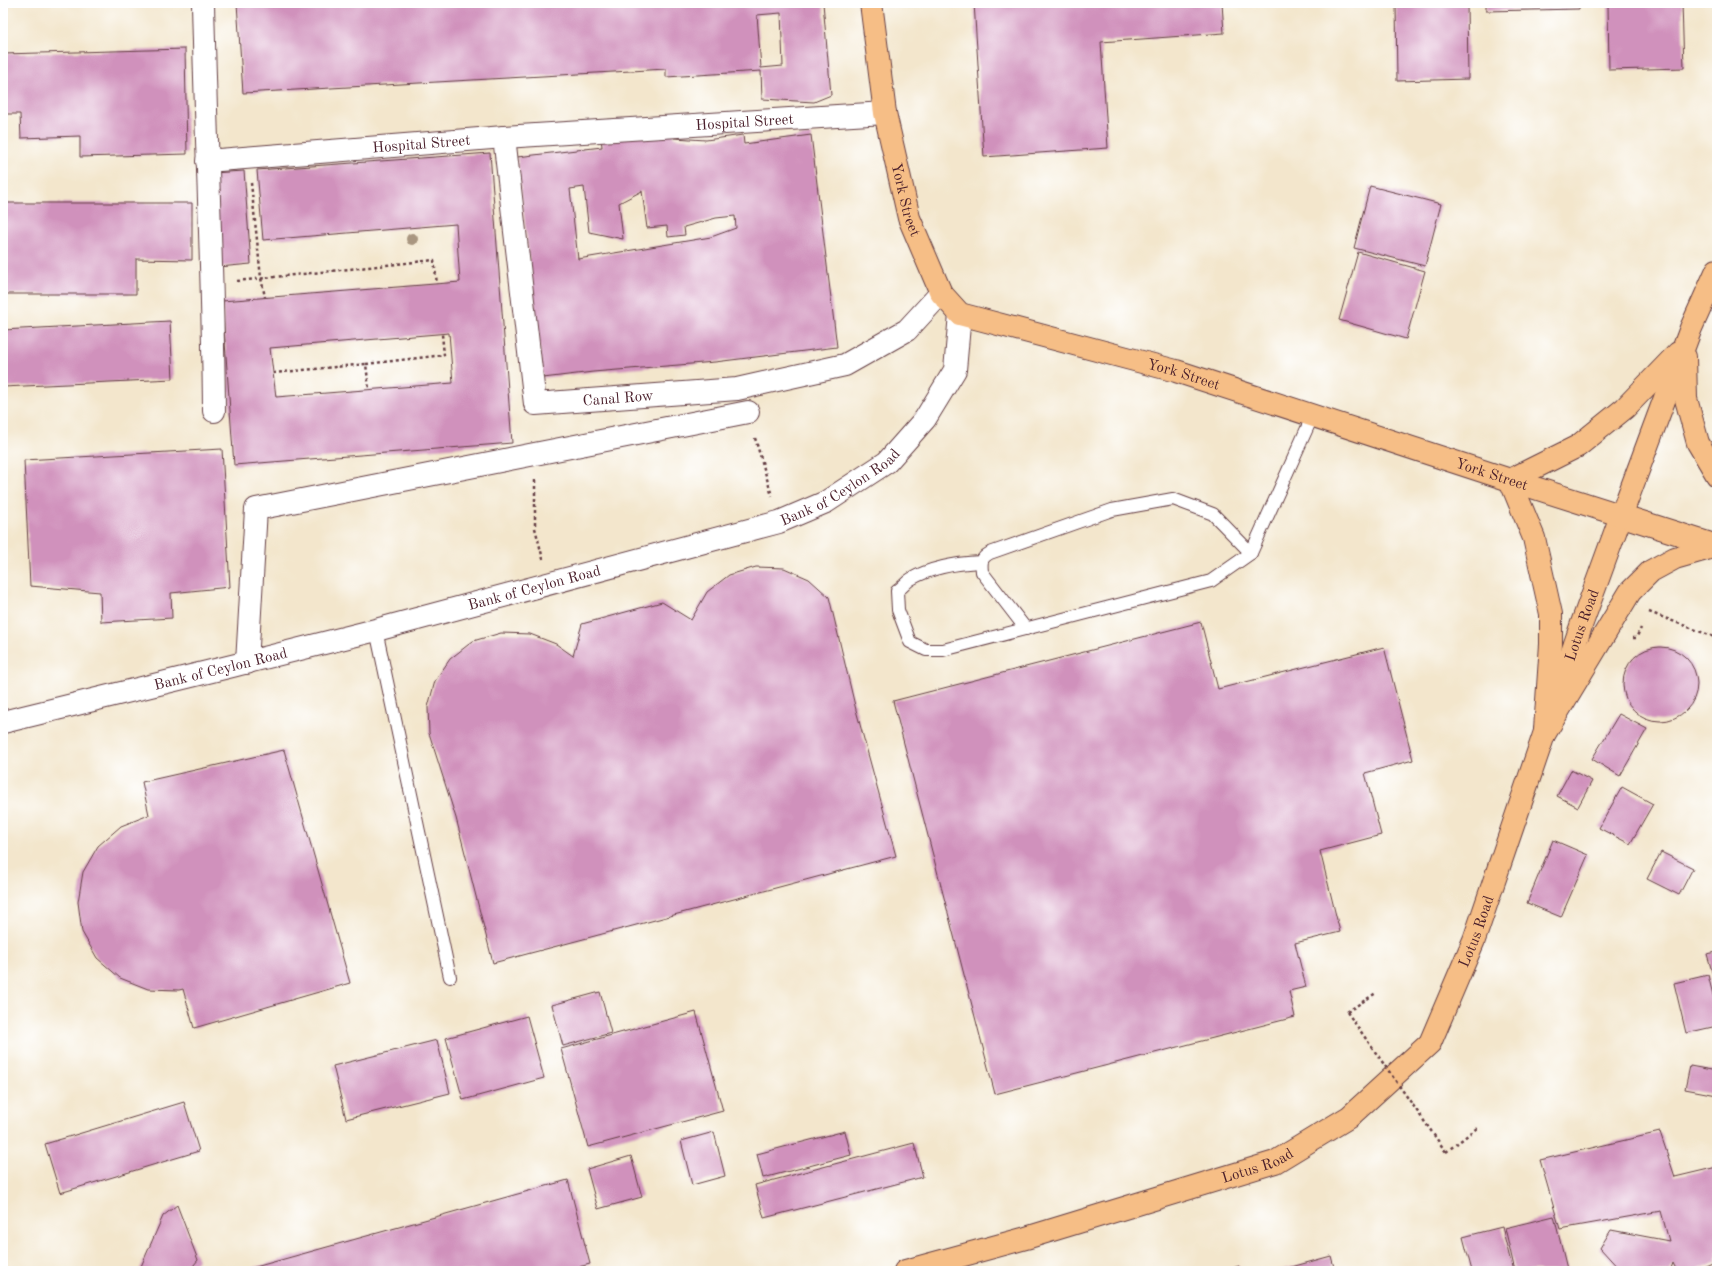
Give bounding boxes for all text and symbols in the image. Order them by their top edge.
street label: Hospital Street [695,113,794,134]
street label: Hospital Street [372,134,471,157]
street label: York Street [888,162,922,239]
street label: York Street [1145,358,1221,394]
street label: Canal Row [582,389,654,409]
street label: Bank of Ceylon Road [779,447,904,529]
street label: York Street [1453,457,1529,494]
street label: Bank of Ceylon Road [467,564,603,614]
street label: Lotus Road [1564,587,1603,663]
street label: Bank of Ceylon Road [153,646,289,694]
street label: Lotus Road [1457,894,1498,970]
street label: Lotus Road [1220,1147,1297,1187]

